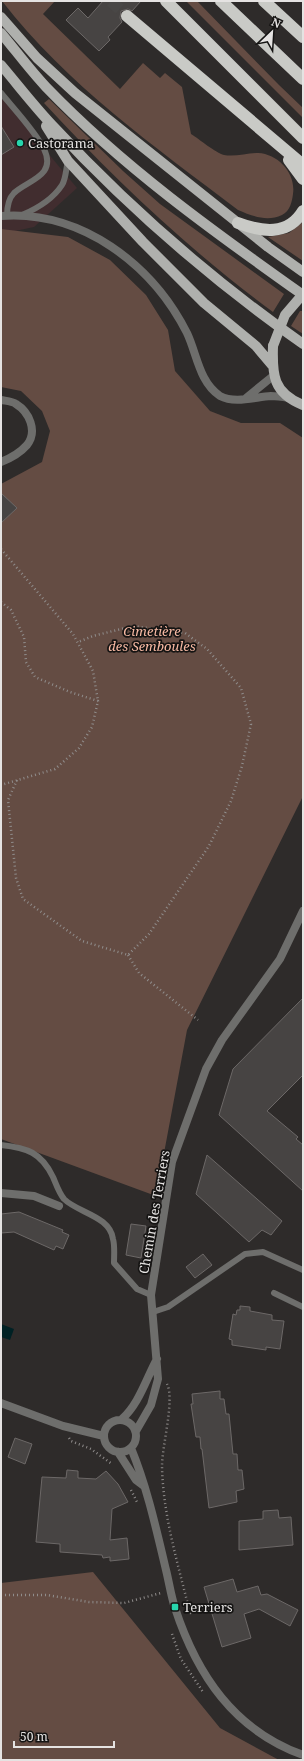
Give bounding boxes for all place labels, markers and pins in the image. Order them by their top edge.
place label: Castorama [28,134,94,152]
marker: Castorama [15,138,25,148]
place label: Terriers [183,1598,233,1616]
marker: Terriers [170,1602,180,1612]

